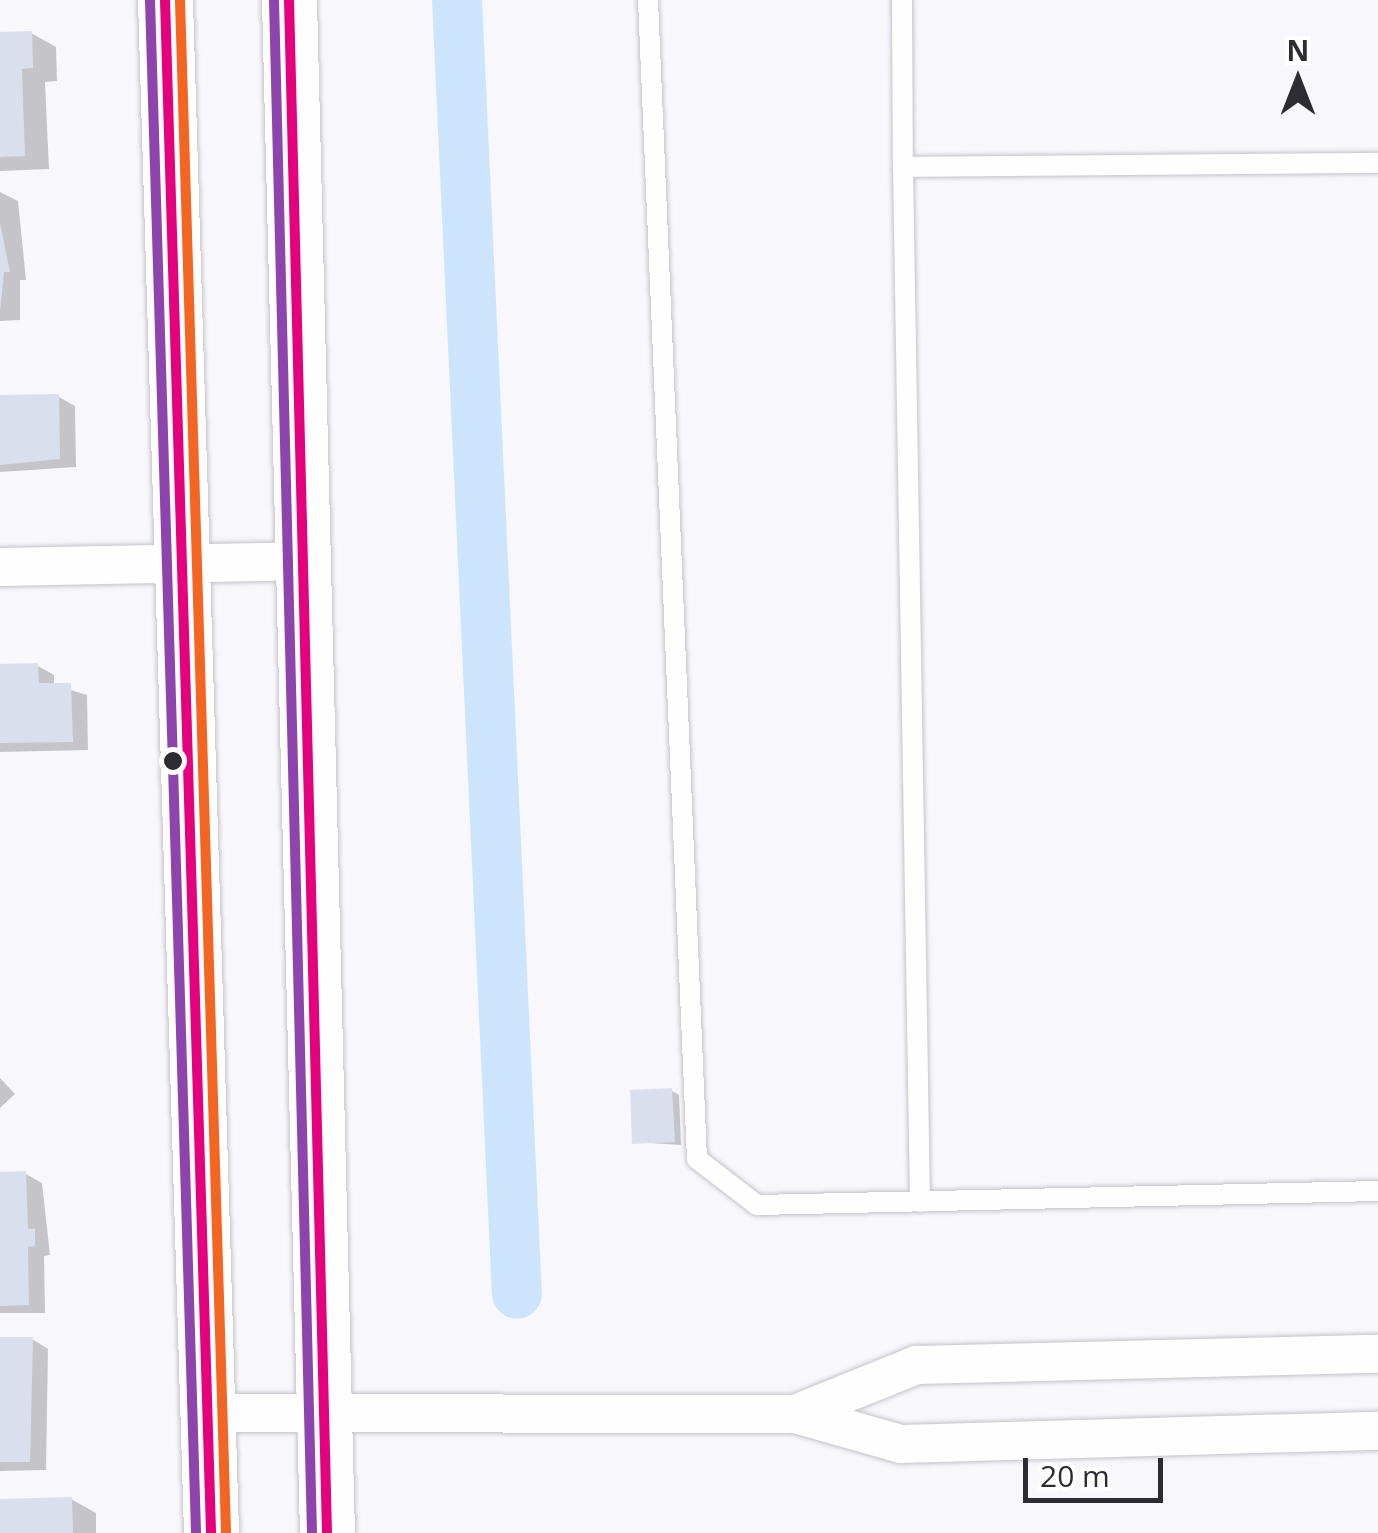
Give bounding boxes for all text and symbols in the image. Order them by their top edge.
north arrow [1248,30,1348,130]
text: N [1287,31,1309,69]
unlabelled marker [163,751,183,771]
scale bar [1028,1438,1168,1500]
text: 20 m [1040,1455,1110,1496]

